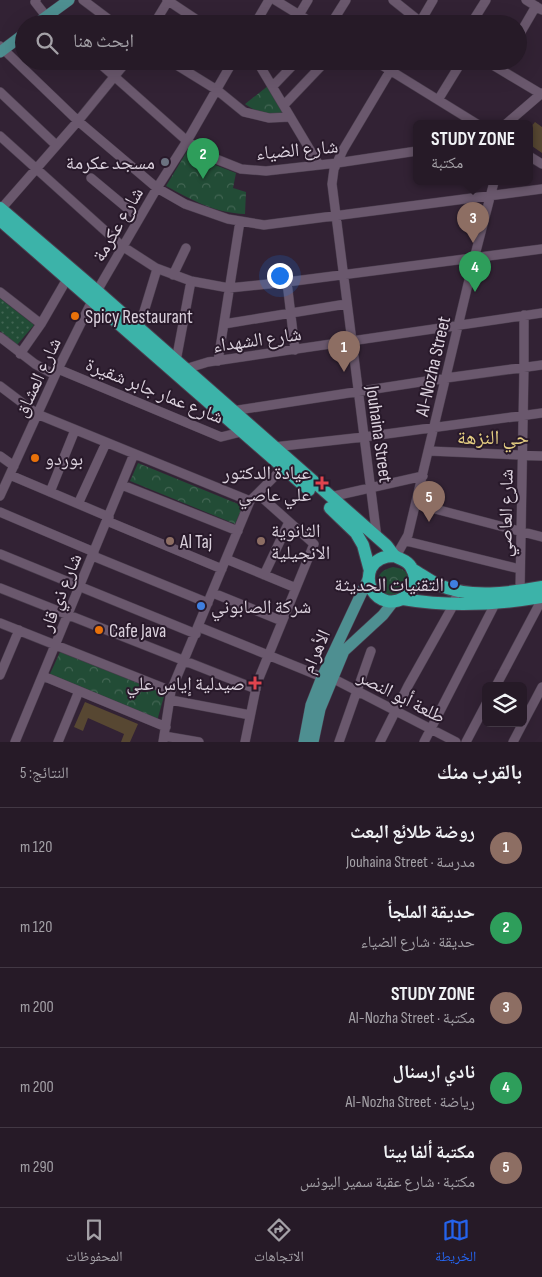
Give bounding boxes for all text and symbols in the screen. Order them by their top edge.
search box [15,15,527,70]
icon: search [33,29,61,57]
text: ابحث هنا [73,30,134,53]
popup [413,120,533,185]
text: STUDY ZONE [431,128,515,151]
street label: شارع الضياء [255,135,339,166]
pin: 2 [187,138,219,179]
place label: مسجد عكرمة [66,152,155,175]
text: مكتبة [431,154,463,173]
marker: مسجد عكرمة [159,156,171,168]
street label: شارع عكرمة [88,183,149,266]
pin: 3 [457,202,489,243]
pin: 4 [459,251,491,292]
your location [267,263,293,289]
place label: Spicy Restaurant [85,306,193,329]
marker: Spicy Restaurant [69,310,81,322]
street label: Al-Nozha Street [411,314,456,419]
street label: شارع الشهداء [211,323,303,358]
pin: 1 [328,331,360,372]
street label: شارع العشاق [10,334,67,421]
street label: شارع عمار جابر شقيرة [82,353,227,430]
street label: Jouhaina Street [360,383,397,484]
district label: حي النزهة [457,426,529,453]
place label: بوردو [45,448,83,471]
marker: بوردو [29,452,41,464]
place label: عيادة الدكتور علي عاصي [222,462,311,510]
street label: شارع العاصي [494,469,522,557]
marker: عيادة الدكتور علي عاصي [315,476,329,490]
pin: 5 [413,481,445,522]
place label: الثانوية الانجيلية [271,520,330,565]
place label: Al Taj [179,531,212,554]
marker: Al Taj [164,535,176,547]
marker: الثانوية الانجيلية [255,535,267,547]
street label: شارع ذي قار [35,550,90,637]
place label: التقنيات الحديثة [334,574,444,597]
marker: التقنيات الحديثة [448,578,460,590]
place label: شركة الصابوني [211,596,311,622]
marker: شركة الصابوني [195,600,207,612]
place label: Cafe Java [109,620,166,643]
marker: Cafe Java [93,624,105,636]
street label: الأهرام [297,626,337,677]
street label: طلعة أبو النصر [353,664,449,729]
place label: صيدلية إياس علي [126,673,245,699]
marker: صيدلية إياس علي [249,677,261,689]
map controls [482,682,527,727]
button: layers [482,682,527,727]
text: بالقرب منك [437,760,522,785]
text: النتائج: 5 [20,764,69,783]
text: روضة طلائع البعث [350,821,475,844]
text: 120 m [20,838,52,857]
text: 1 [503,838,509,857]
text: مدرسة · Jouhaina Street [346,853,475,872]
text: حديقة الملجأ [387,901,475,924]
text: 120 m [20,918,52,937]
text: 2 [503,918,510,937]
text: حديقة · شارع الضياء [361,933,475,952]
text: STUDY ZONE [391,983,475,1006]
text: 200 m [20,998,54,1017]
text: 3 [502,998,510,1017]
text: مكتبة · Al-Nozha Street [349,1009,475,1028]
text: نادي ارسنال [392,1061,475,1084]
text: 200 m [20,1078,54,1097]
text: 4 [502,1078,510,1097]
text: رياضة · Al-Nozha Street [346,1093,475,1112]
text: مكتبة ألفا بيتا [383,1141,475,1164]
text: 290 m [20,1158,54,1177]
text: 5 [502,1158,510,1177]
text: مكتبة · شارع عقبة سمير اليونس [300,1173,475,1192]
tab: المحفوظات [66,1216,123,1270]
tab: الاتجاهات [254,1216,304,1270]
tab: الخريطة [435,1216,476,1270]

